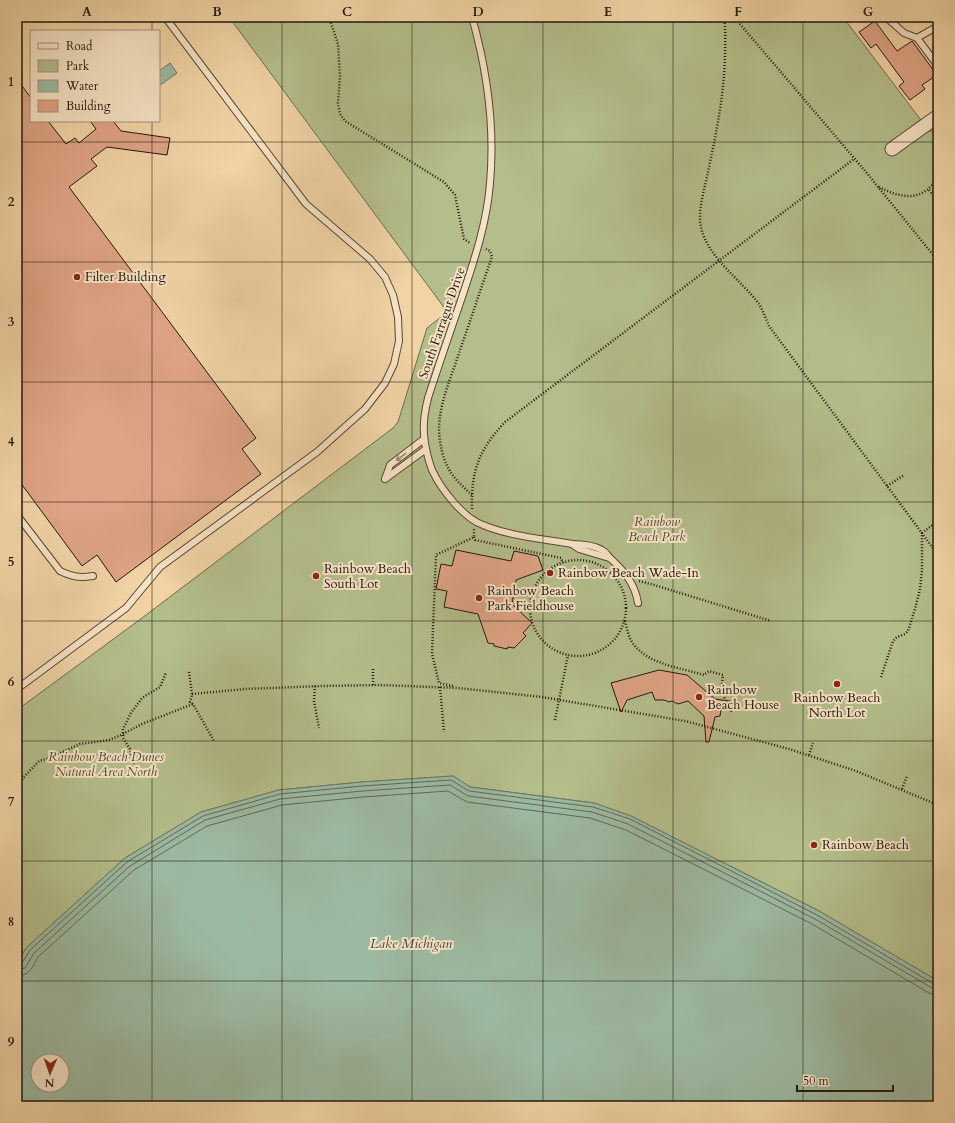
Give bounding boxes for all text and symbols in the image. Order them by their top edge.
text: A [82,3,92,21]
text: B [212,3,222,21]
text: C [342,3,352,21]
text: D [472,3,484,21]
text: E [604,3,612,21]
text: F [734,3,742,21]
text: G [863,3,874,21]
legend [30,30,160,122]
text: Road [66,38,93,54]
text: Park [66,58,90,74]
text: 1 [8,73,14,91]
text: Water [65,78,99,94]
text: Building [66,98,111,114]
text: 2 [8,193,15,211]
street label: South Farragut Drive [414,265,470,381]
place label: Filter Building [85,268,167,286]
marker: Filter Building [72,272,82,282]
text: 3 [8,313,15,331]
text: 4 [8,433,15,451]
one-way arrow [396,452,407,461]
park label: Rainbow Beach Park [628,513,686,546]
text: 5 [8,553,14,571]
place label: Rainbow Beach South Lot [324,560,411,593]
place label: Rainbow Beach Wade-In [558,564,700,582]
marker: Rainbow Beach Wade-In [545,568,555,578]
marker: Rainbow Beach South Lot [311,571,321,581]
place label: Rainbow Beach Park Fieldhouse [487,582,574,615]
marker: Rainbow Beach Park Fieldhouse [474,593,484,603]
text: 6 [8,673,15,691]
marker: Rainbow Beach North Lot [832,679,842,689]
place label: Rainbow Beach House [707,681,779,714]
place label: Rainbow Beach North Lot [793,689,881,722]
marker: Rainbow Beach House [694,692,704,702]
park label: Rainbow Beach Dunes Natural Area North [48,748,164,781]
text: 7 [8,793,15,811]
place label: Rainbow Beach [822,836,909,854]
marker: Rainbow Beach [809,840,819,850]
text: 8 [8,913,14,931]
water label: Lake Michigan [370,934,452,953]
text: 9 [8,1033,15,1051]
north arrow [30,1053,70,1093]
scale bar [797,1067,893,1093]
text: 50 m [803,1073,830,1089]
text: N [44,1075,55,1090]

